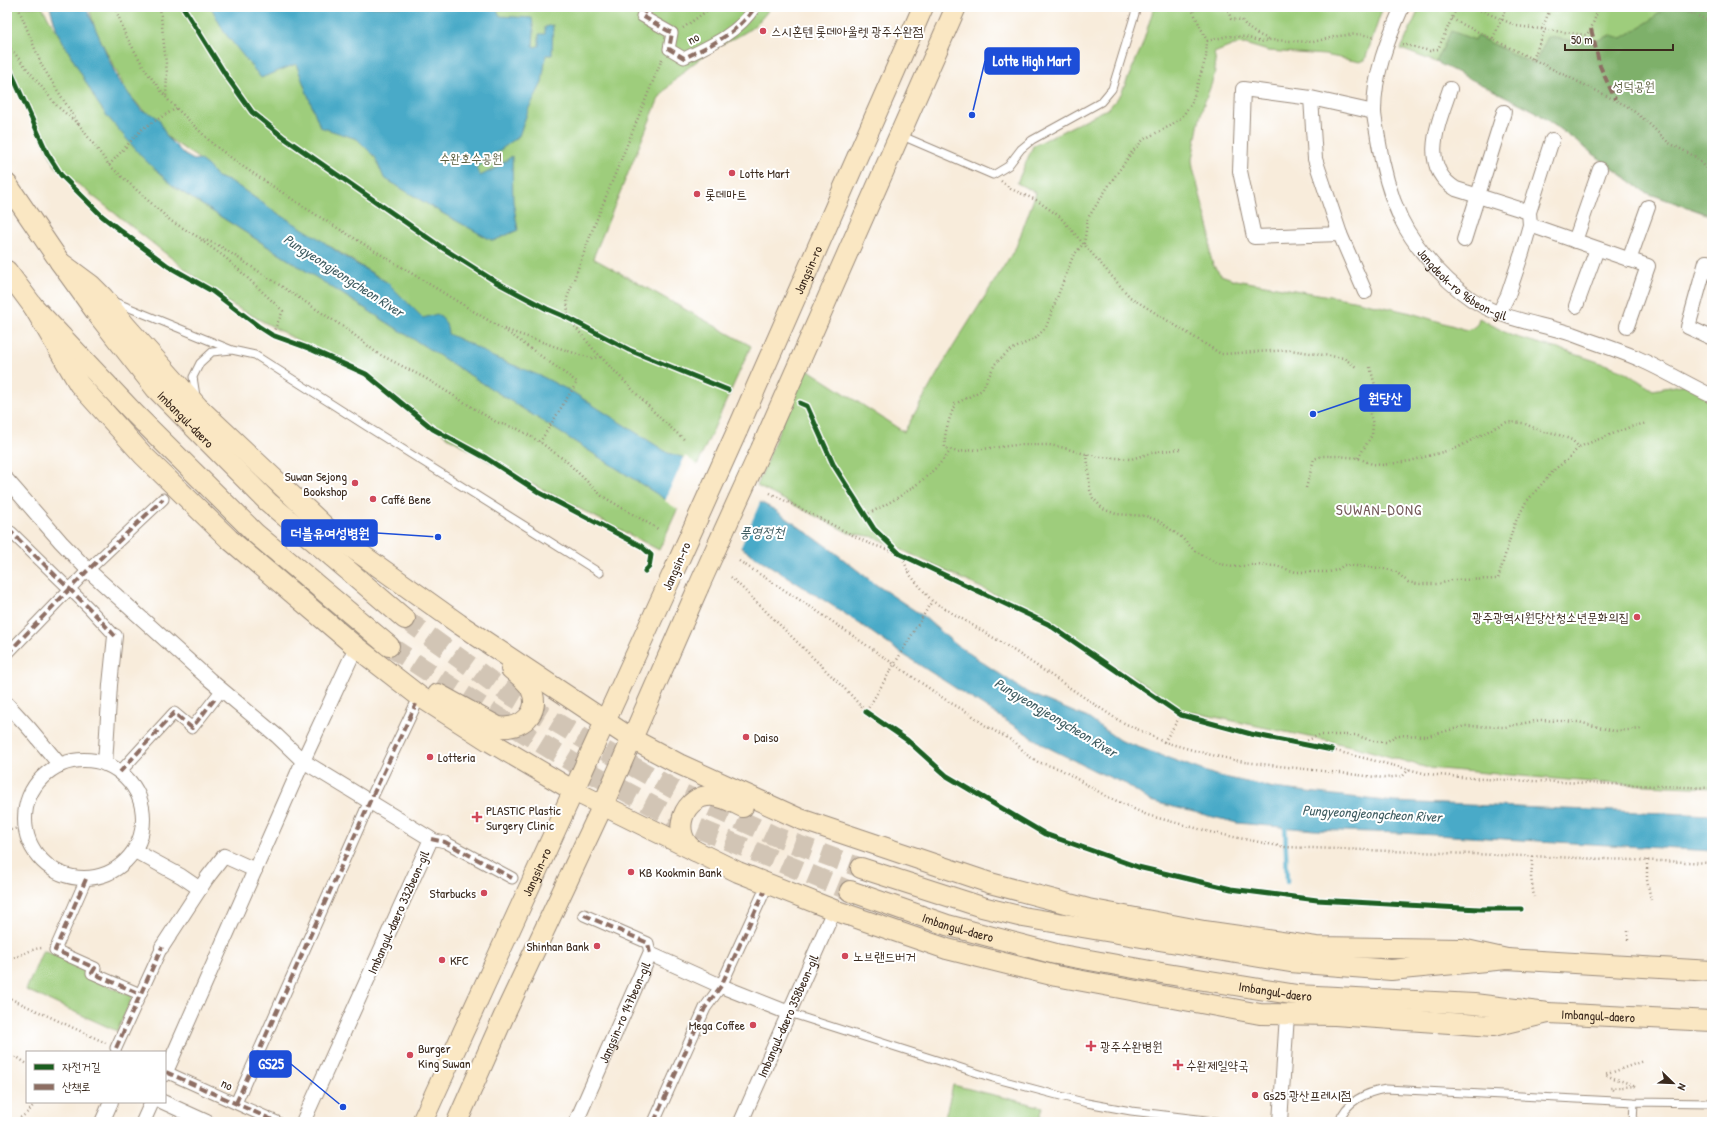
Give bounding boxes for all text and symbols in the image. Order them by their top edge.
place label: 스시혼텐 롯데아울렛 광주수완점 [771,22,923,40]
marker: 스시혼텐 롯데아울렛 광주수완점 [758,26,768,36]
scale bar [1565,26,1673,52]
street label: no [684,27,702,49]
text: 50 m [1571,31,1592,48]
callout: Lotte High Mart [985,48,1079,74]
text: Lotte High Mart [993,51,1072,72]
park label: 성덕공원 [1613,77,1655,95]
park label: 수완호수공원 [440,149,502,167]
place label: Lotte Mart [740,164,790,182]
marker: Lotte Mart [727,168,737,178]
place label: 롯데마트 [705,185,747,203]
marker: 롯데마트 [692,189,702,199]
water label: Pungyeongjeongcheon River [280,229,409,323]
street label: Jangsin-ro [789,243,826,297]
street label: Jangdeok-ro 96beon-gil [1413,244,1510,325]
callout: 원당산 [1360,385,1410,411]
street label: Imbangul-daero [154,387,218,452]
text: 원당산 [1368,388,1403,407]
place label: Suwan Sejong Bookshop [285,467,347,500]
marker: Suwan Sejong Bookshop [350,478,360,488]
place label: Caffé Bene [381,490,431,508]
marker: Caffé Bene [368,494,378,504]
district label: SUWAN-DONG [1336,499,1422,520]
callout: 더블유여성병원 [282,520,377,546]
water label: 풍영정천 [739,522,786,541]
text: 더블유여성병원 [291,523,369,542]
street label: Jangsin-ro [657,539,695,593]
place label: 광주광역시원당산청소년문화의집 [1472,608,1629,626]
marker: 광주광역시원당산청소년문화의집 [1632,612,1642,622]
water label: Pungyeongjeongcheon River [991,673,1122,763]
place label: Daiso [754,728,778,746]
marker: Daiso [741,732,751,742]
place label: Lotteria [438,748,475,766]
marker: Lotteria [425,752,435,762]
water label: Pungyeongjeongcheon River [1302,800,1444,827]
place label: PLASTIC Plastic Surgery Clinic [486,801,561,834]
marker: PLASTIC Plastic Surgery Clinic [471,811,483,823]
street label: Jangsin-ro [518,845,555,899]
street label: Imbangul-daero 332beon-gil [363,847,434,977]
place label: KB Kookmin Bank [639,863,722,881]
marker: KB Kookmin Bank [626,867,636,877]
place label: Starbucks [429,884,476,902]
marker: Starbucks [479,888,489,898]
street label: Imbangul-daero [920,908,996,946]
place label: Shinhan Bank [526,937,590,955]
marker: Shinhan Bank [592,941,602,951]
place label: 노브랜드버거 [853,947,916,965]
place label: KFC [450,951,469,969]
street label: Imbangul-daero 358beon-gil [753,951,823,1080]
marker: 노브랜드버거 [840,951,850,961]
marker: KFC [437,955,447,965]
street label: Jangsin-ro 147beon-gil [594,958,655,1066]
street label: Imbangul-daero [1237,977,1312,1005]
street label: Imbangul-daero [1561,1005,1635,1026]
place label: Mega Coffee [689,1016,745,1034]
marker: Mega Coffee [748,1020,758,1030]
place label: 광주수완병원 [1100,1037,1163,1055]
place label: Burger King Suwan [418,1039,471,1072]
marker: 광주수완병원 [1085,1040,1097,1052]
marker: Burger King Suwan [405,1050,415,1060]
legend [26,1051,166,1103]
callout: GS25 [250,1051,291,1077]
text: GS25 [258,1054,284,1073]
place label: 수완제일약국 [1186,1056,1249,1074]
text: 자전거길 [62,1058,101,1075]
marker: 수완제일약국 [1173,1060,1183,1070]
north arrow [1653,1063,1693,1103]
street label: no [218,1074,236,1094]
text: 산책로 [62,1078,91,1095]
text: N [1675,1081,1690,1092]
place label: Gs25 광산프레시점 [1263,1086,1352,1104]
marker: Gs25 광산프레시점 [1250,1090,1260,1100]

